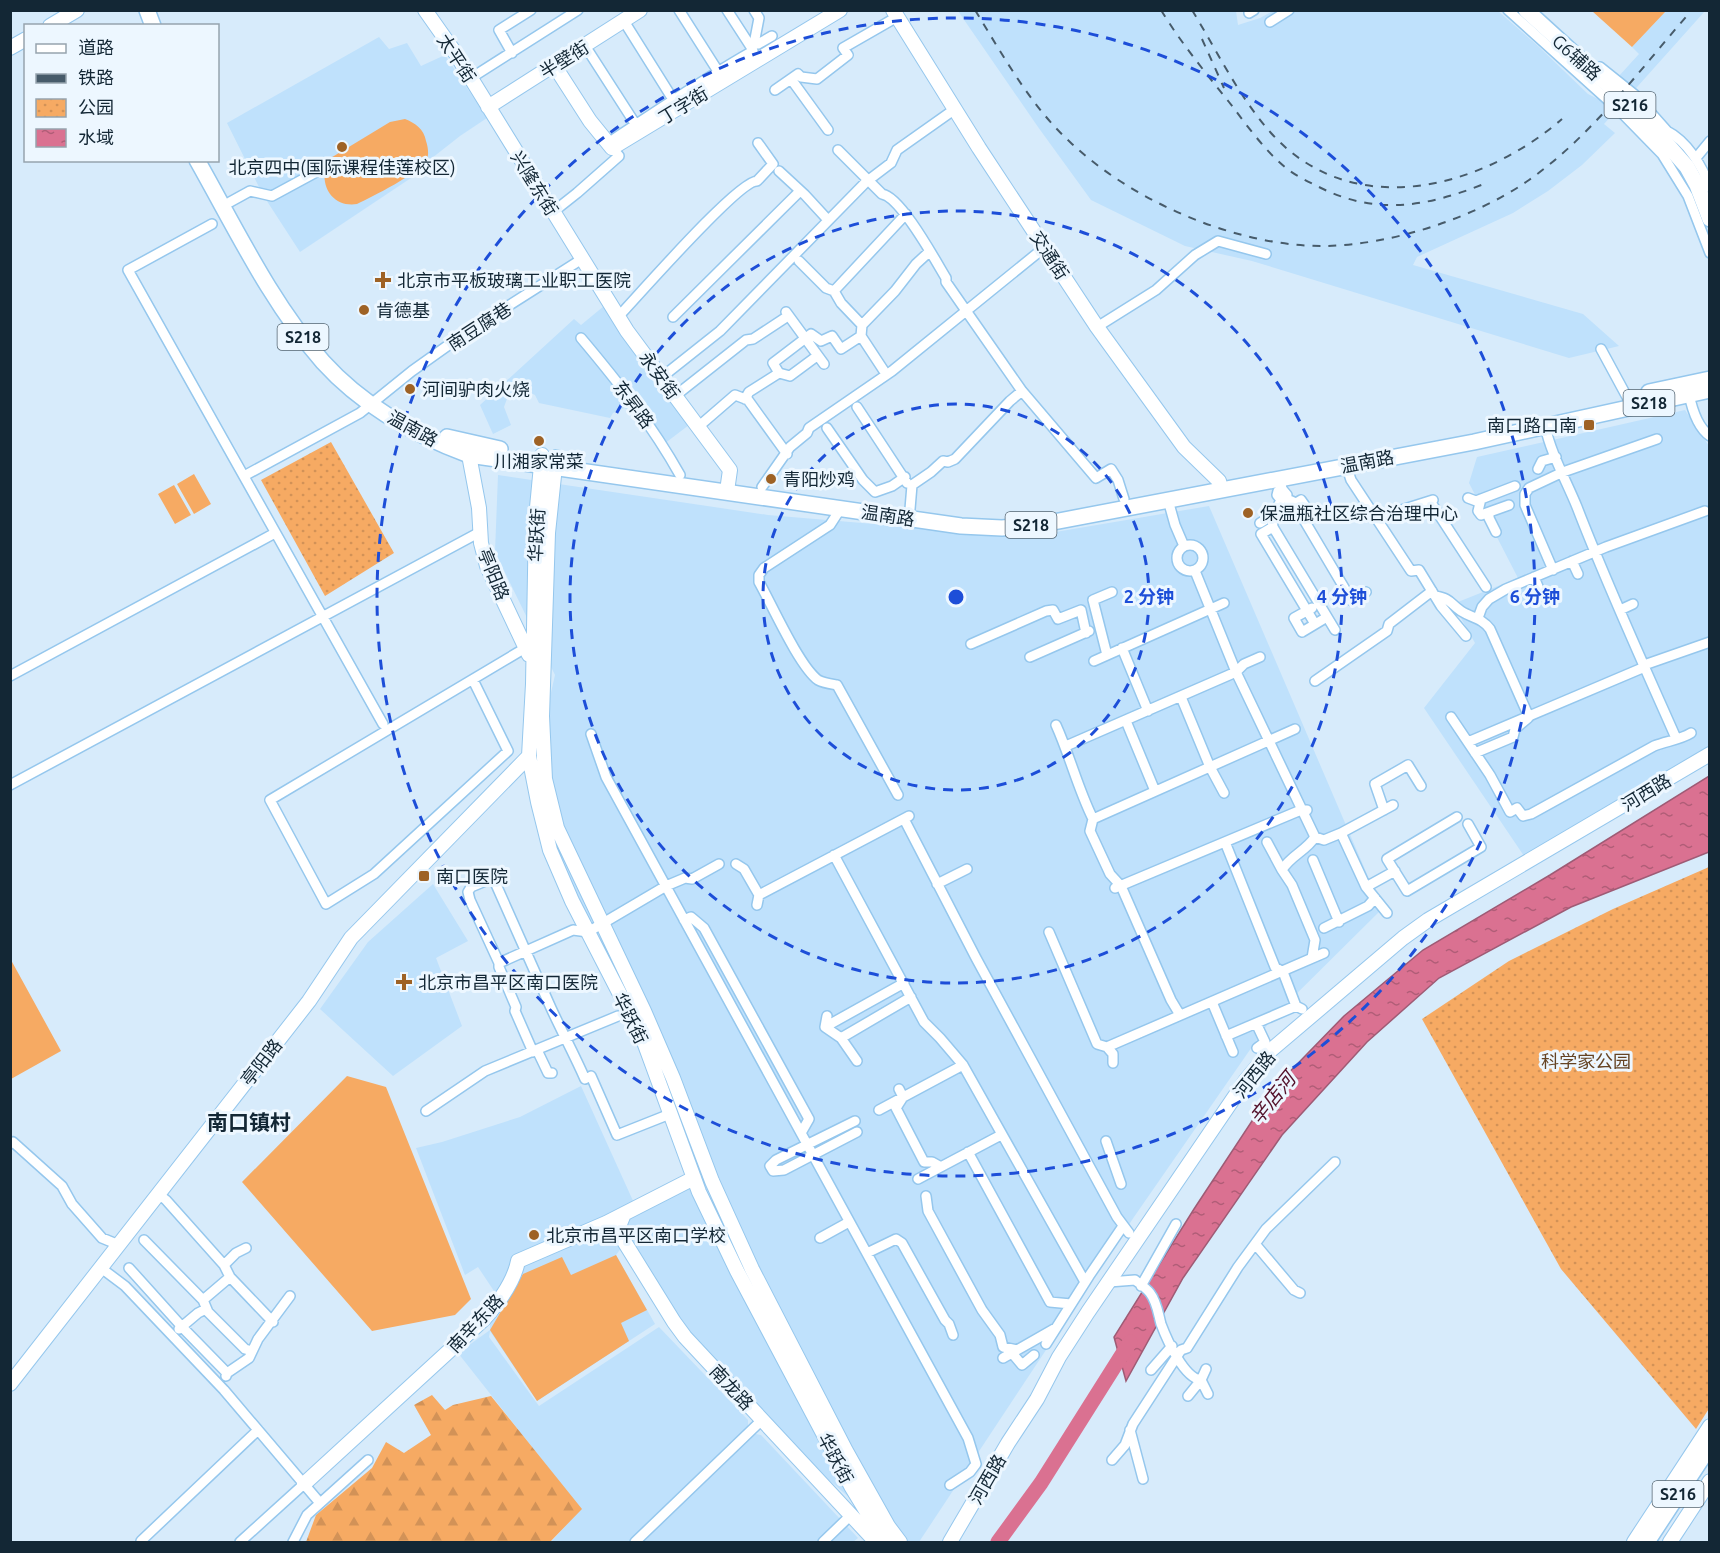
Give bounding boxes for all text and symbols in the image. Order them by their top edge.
legend [24,24,219,162]
street label: 太平街 [434,30,480,86]
street label: G6辅路 [1549,30,1605,84]
street label: 半壁街 [536,36,592,82]
text: 道路 [78,37,114,57]
text: 铁路 [78,67,114,87]
street label: 丁字街 [655,83,711,127]
road number: S216 [1604,92,1656,118]
text: 公园 [78,97,114,117]
text: 水域 [78,127,114,147]
marker: 北京四中(国际课程佳莲校区) [335,140,349,154]
street label: 兴隆东街 [507,147,563,219]
place label: 北京四中(国际课程佳莲校区) [228,157,456,178]
street label: 交通街 [1027,227,1073,283]
place label: 北京市平板玻璃工业职工医院 [397,270,631,290]
marker: 北京市平板玻璃工业职工医院 [374,271,392,289]
street label: 南豆腐巷 [443,298,515,354]
place label: 肯德基 [376,300,430,320]
marker: 肯德基 [357,303,371,317]
road number: S218 [278,324,328,350]
street label: 永安街 [636,347,684,403]
street label: 东昇路 [610,376,658,432]
place label: 河间驴肉火烧 [422,379,530,399]
marker: 河间驴肉火烧 [403,382,417,396]
road number: S218 [1624,390,1674,416]
street label: 温南路 [385,406,441,450]
place label: 南口路口南 [1487,415,1577,435]
marker: 南口路口南 [1582,418,1596,432]
marker: 川湘家常菜 [532,434,546,448]
street label: 温南路 [1339,446,1395,476]
place label: 川湘家常菜 [494,451,584,471]
place label: 青阳炒鸡 [783,469,855,489]
marker: 青阳炒鸡 [764,472,778,486]
street label: 温南路 [860,501,916,529]
place label: 保温瓶社区综合治理中心 [1260,503,1458,523]
marker: 保温瓶社区综合治理中心 [1241,506,1255,520]
street label: 华跃街 [525,508,547,562]
road number: S218 [1006,512,1056,538]
street label: 亭阳路 [475,545,513,603]
text: 2 分钟 [1124,586,1174,606]
text: 4 分钟 [1317,586,1367,606]
text: 6 分钟 [1510,586,1560,606]
centre of rings [946,587,966,607]
street label: 河西路 [1618,770,1674,814]
place label: 南口医院 [436,866,508,886]
marker: 南口医院 [417,869,431,883]
place label: 北京市昌平区南口医院 [418,972,598,992]
marker: 北京市昌平区南口医院 [395,973,413,991]
street label: 华跃街 [610,989,652,1047]
street label: 亭阳路 [236,1035,286,1089]
street label: 河西路 [1229,1047,1279,1101]
park label: 科学家公园 [1541,1051,1631,1071]
water label: 辛店河 [1244,1064,1302,1129]
district label: 南口镇村 [207,1110,291,1134]
place label: 北京市昌平区南口学校 [546,1225,726,1245]
marker: 北京市昌平区南口学校 [527,1228,541,1242]
street label: 南辛东路 [443,1290,507,1356]
street label: 南龙路 [706,1360,758,1414]
street label: 华跃街 [814,1429,858,1487]
street label: 河西路 [965,1451,1009,1507]
road number: S216 [1652,1481,1704,1507]

